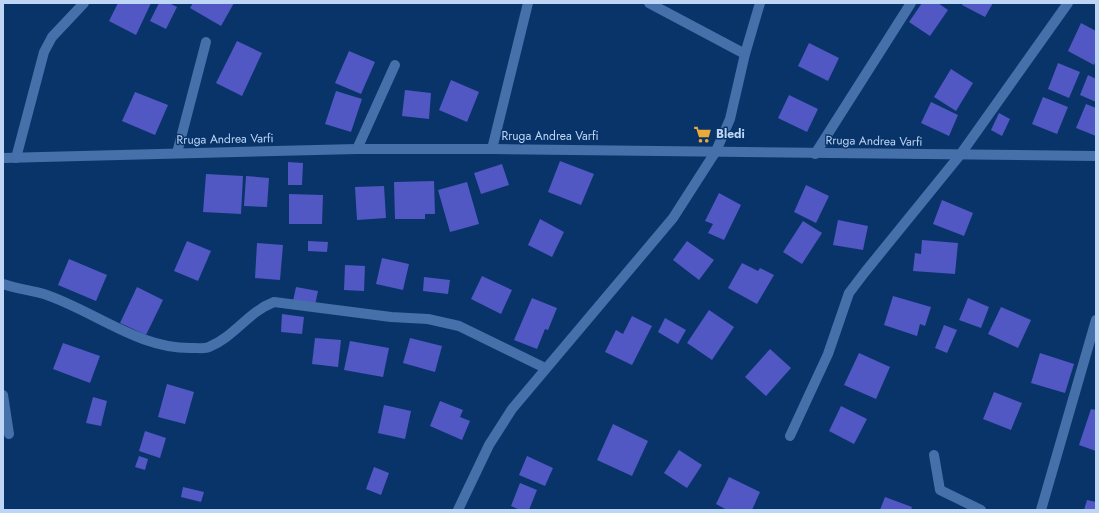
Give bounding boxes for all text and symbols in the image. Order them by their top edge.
supermarket icon: Bledi [693,124,713,144]
place label: Bledi [716,125,745,143]
street label: Rruga Andrea Varfi [501,127,599,145]
street label: Rruga Andrea Varfi [176,129,274,149]
street label: Rruga Andrea Varfi [825,131,923,151]

